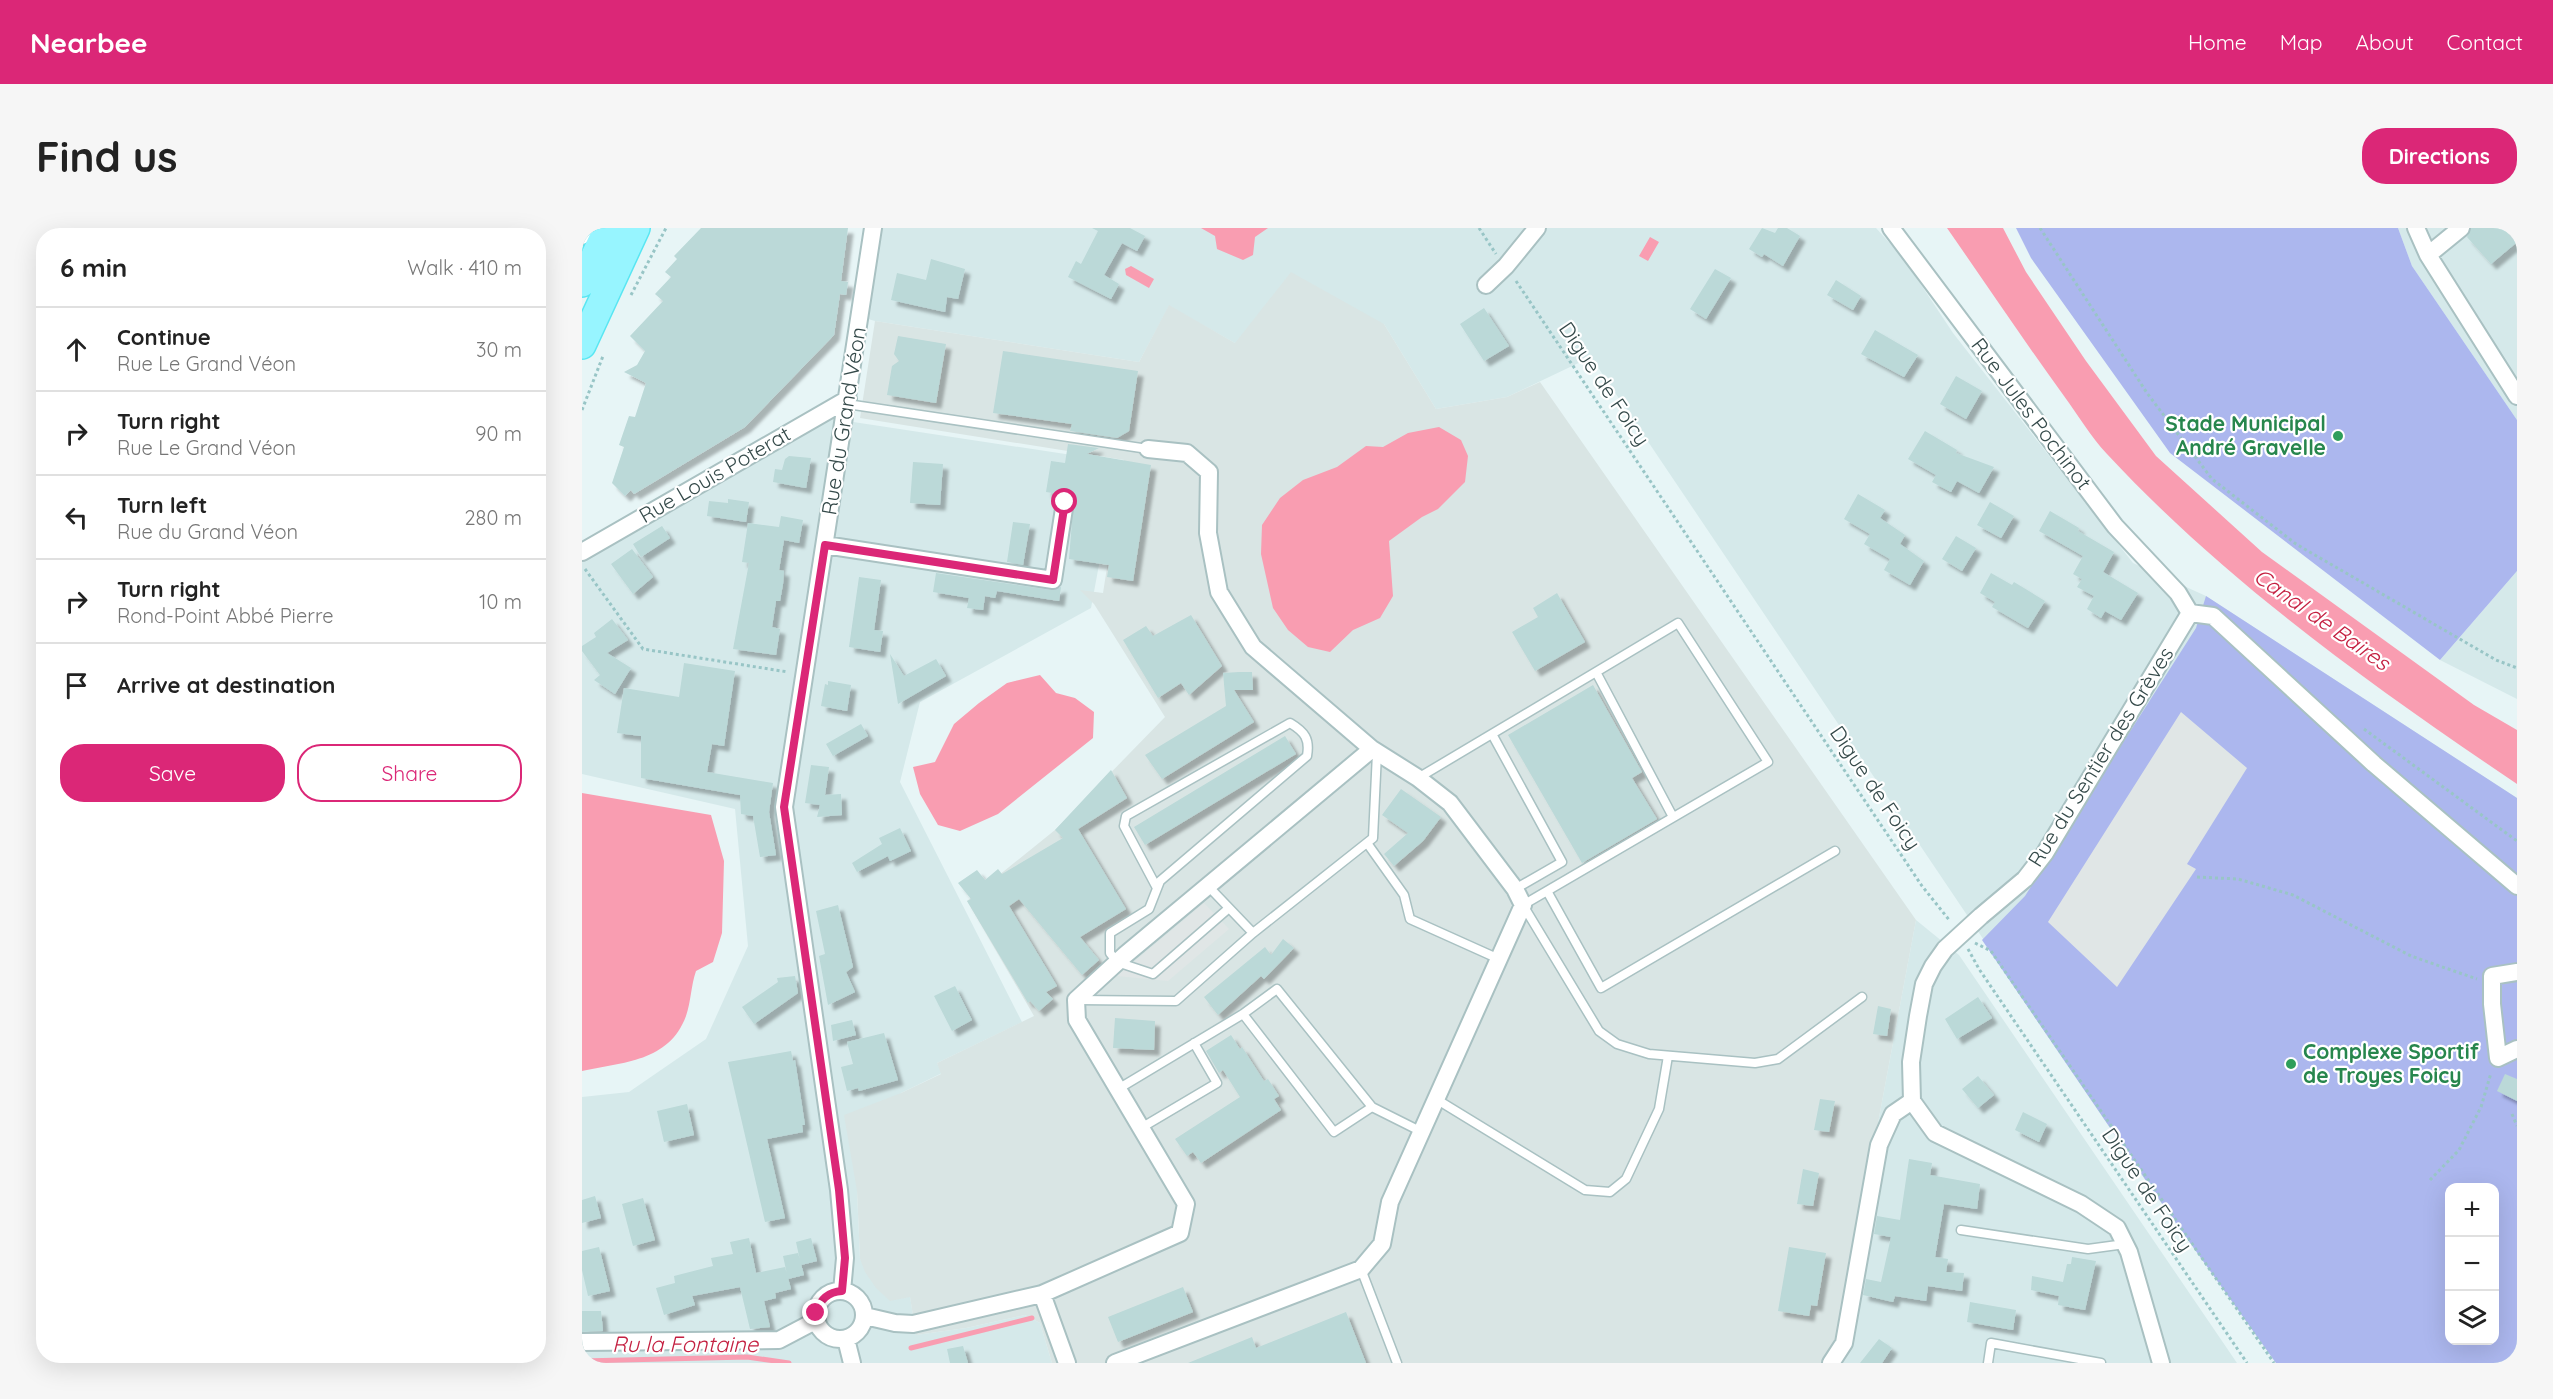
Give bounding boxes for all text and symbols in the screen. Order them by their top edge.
text: Nearbee [30,25,148,60]
text: Home [2188,29,2247,55]
text: Map [2280,29,2323,55]
text: About [2356,29,2414,55]
text: Contact [2447,29,2523,55]
button: Directions [2362,128,2517,184]
text: Find us [36,130,178,183]
text: 6 min [60,251,127,284]
text: Walk · 410 m [407,255,522,280]
street label: Digue de Foicy [1554,316,1656,450]
text: Continue [117,323,211,351]
street label: Rue du Grand Véon [815,325,871,517]
street label: Rue Jules Pochinot [1966,332,2097,495]
icon: ahead [60,333,93,366]
text: 30 m [476,337,522,362]
text: Rue Le Grand Véon [117,351,296,376]
text: Turn right [117,407,221,435]
place label: Stade Municipal André Gravelle [2165,410,2326,460]
icon: right [60,417,93,450]
street label: Rue Louis Poterat [634,420,795,528]
text: 90 m [475,421,522,446]
marker: Stade Municipal André Gravelle [2331,429,2345,443]
text: Rue Le Grand Véon [117,435,296,460]
route start [1051,488,1077,514]
text: Turn left [117,491,207,519]
icon: left [60,501,93,534]
text: 280 m [465,505,522,530]
text: Rue du Grand Véon [117,519,298,544]
water label: Canal de Baires [2249,562,2397,677]
text: Turn right [117,575,221,603]
icon: right [60,585,93,618]
text: 10 m [479,589,522,614]
text: Rond-Point Abbé Pierre [117,603,333,628]
street label: Rue du Sentier des Grèves [2022,642,2179,871]
icon: arrive [60,669,93,702]
text: Arrive at destination [117,671,335,699]
street label: Digue de Foicy [1825,720,1927,854]
button: Save [60,744,285,802]
button: Share [297,744,522,802]
place label: Complexe Sportif de Troyes Foicy [2303,1038,2480,1088]
marker: Complexe Sportif de Troyes Foicy [2284,1057,2298,1071]
street label: Digue de Foicy [2097,1122,2199,1256]
map controls [2445,1183,2499,1345]
button: + [2445,1183,2499,1237]
button: − [2445,1237,2499,1291]
button: layers [2445,1291,2499,1345]
route end [802,1299,828,1325]
water label: Ru la Fontaine [612,1330,760,1358]

